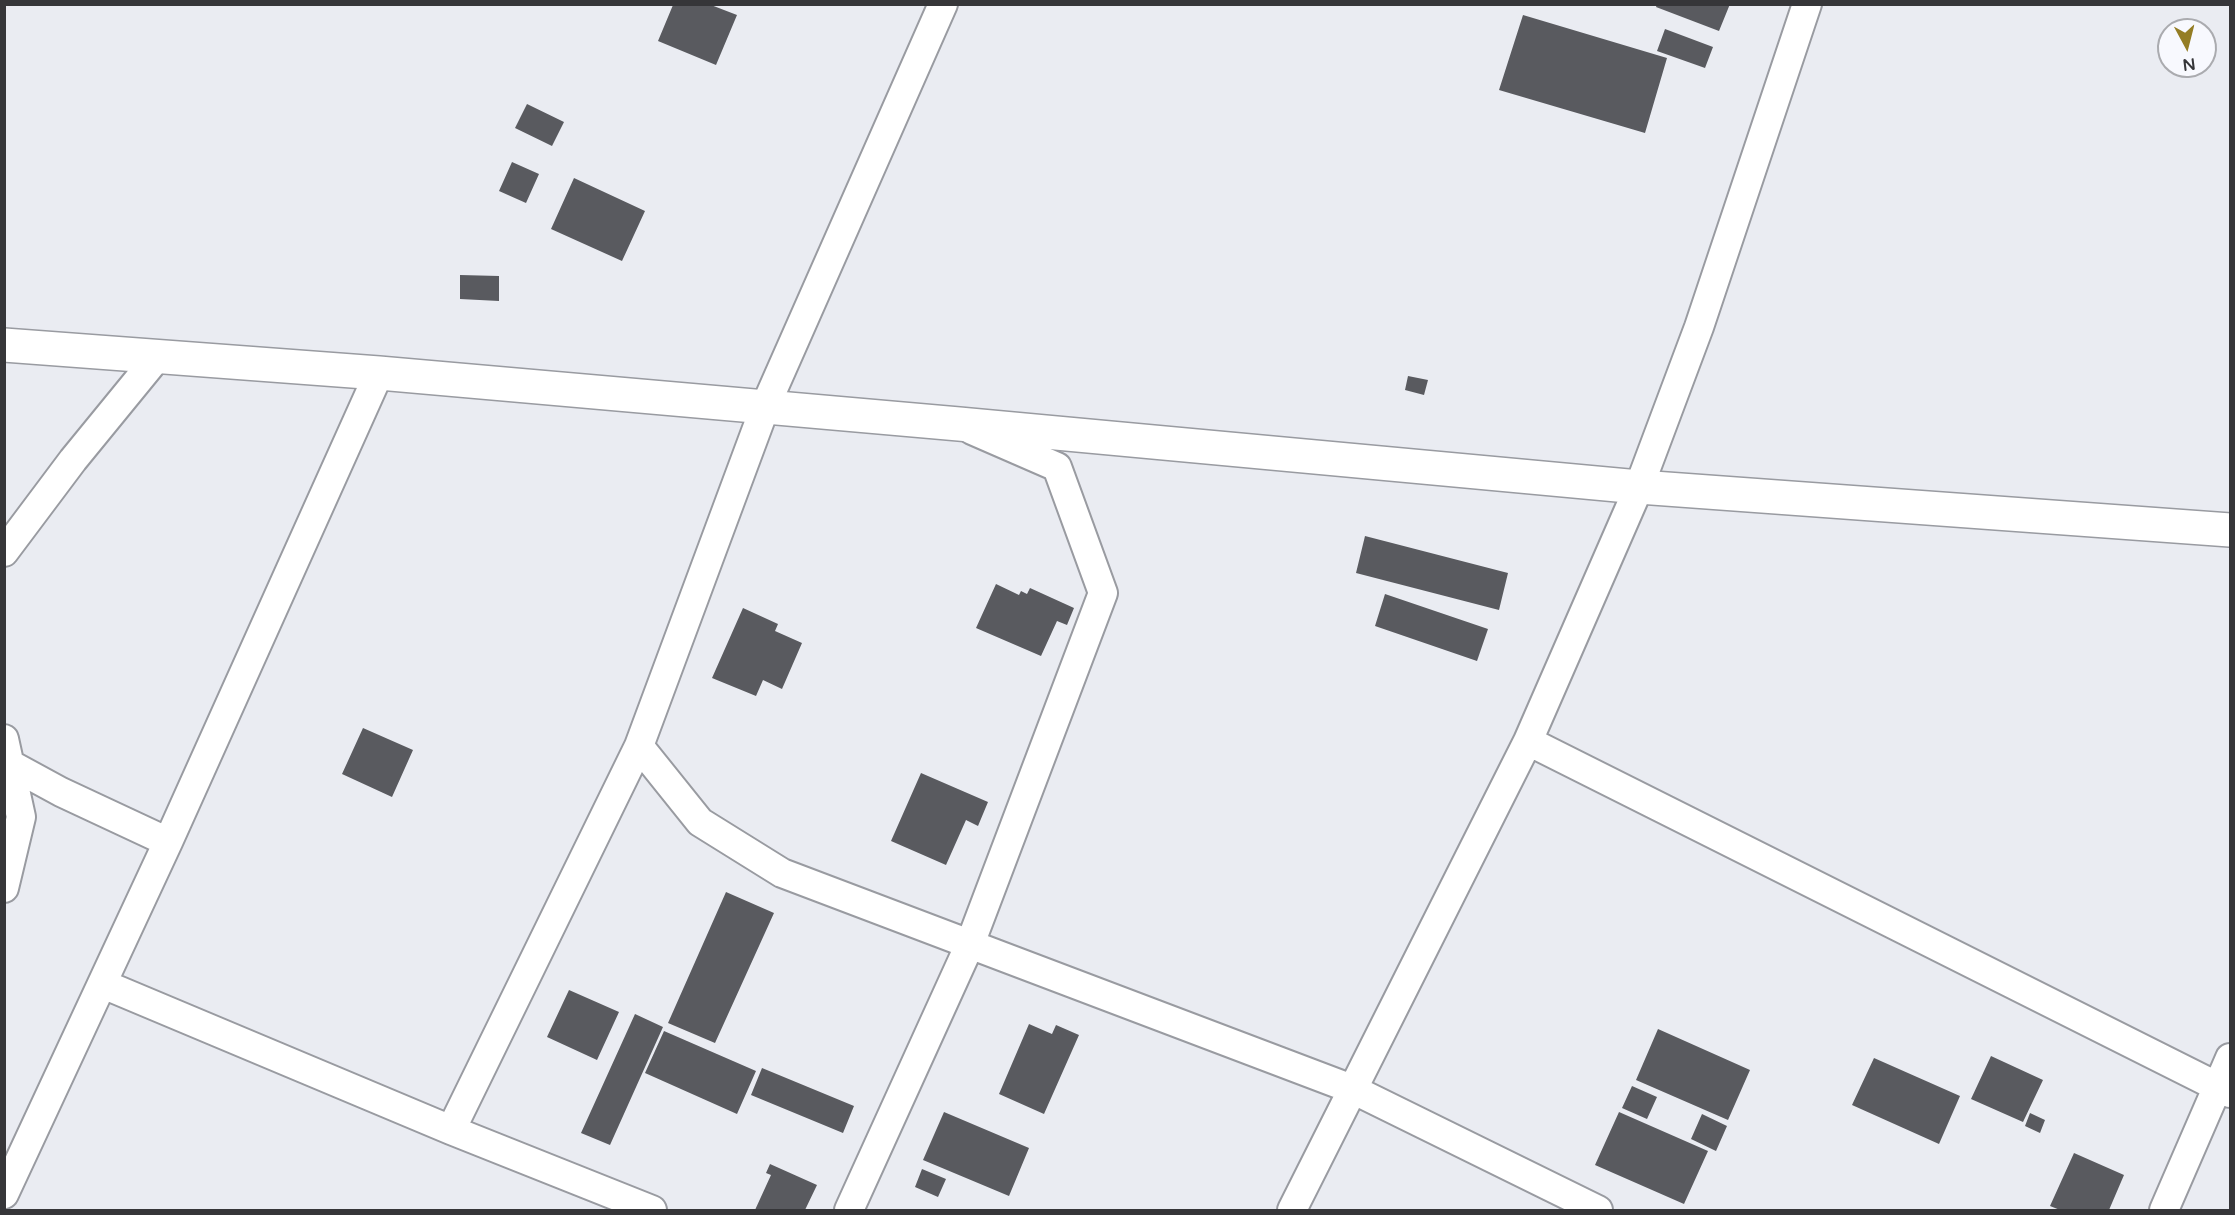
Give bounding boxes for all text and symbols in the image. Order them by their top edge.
north arrow [2157,18,2217,78]
text: N [2181,53,2197,75]

